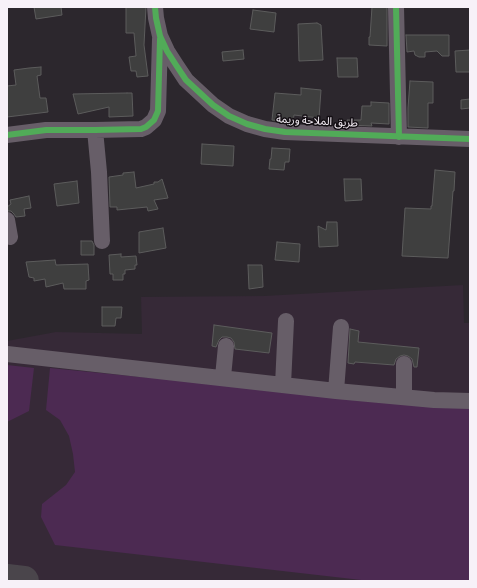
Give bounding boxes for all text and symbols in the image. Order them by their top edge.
street label: طريق الملاحة وريمة [276,113,358,131]

